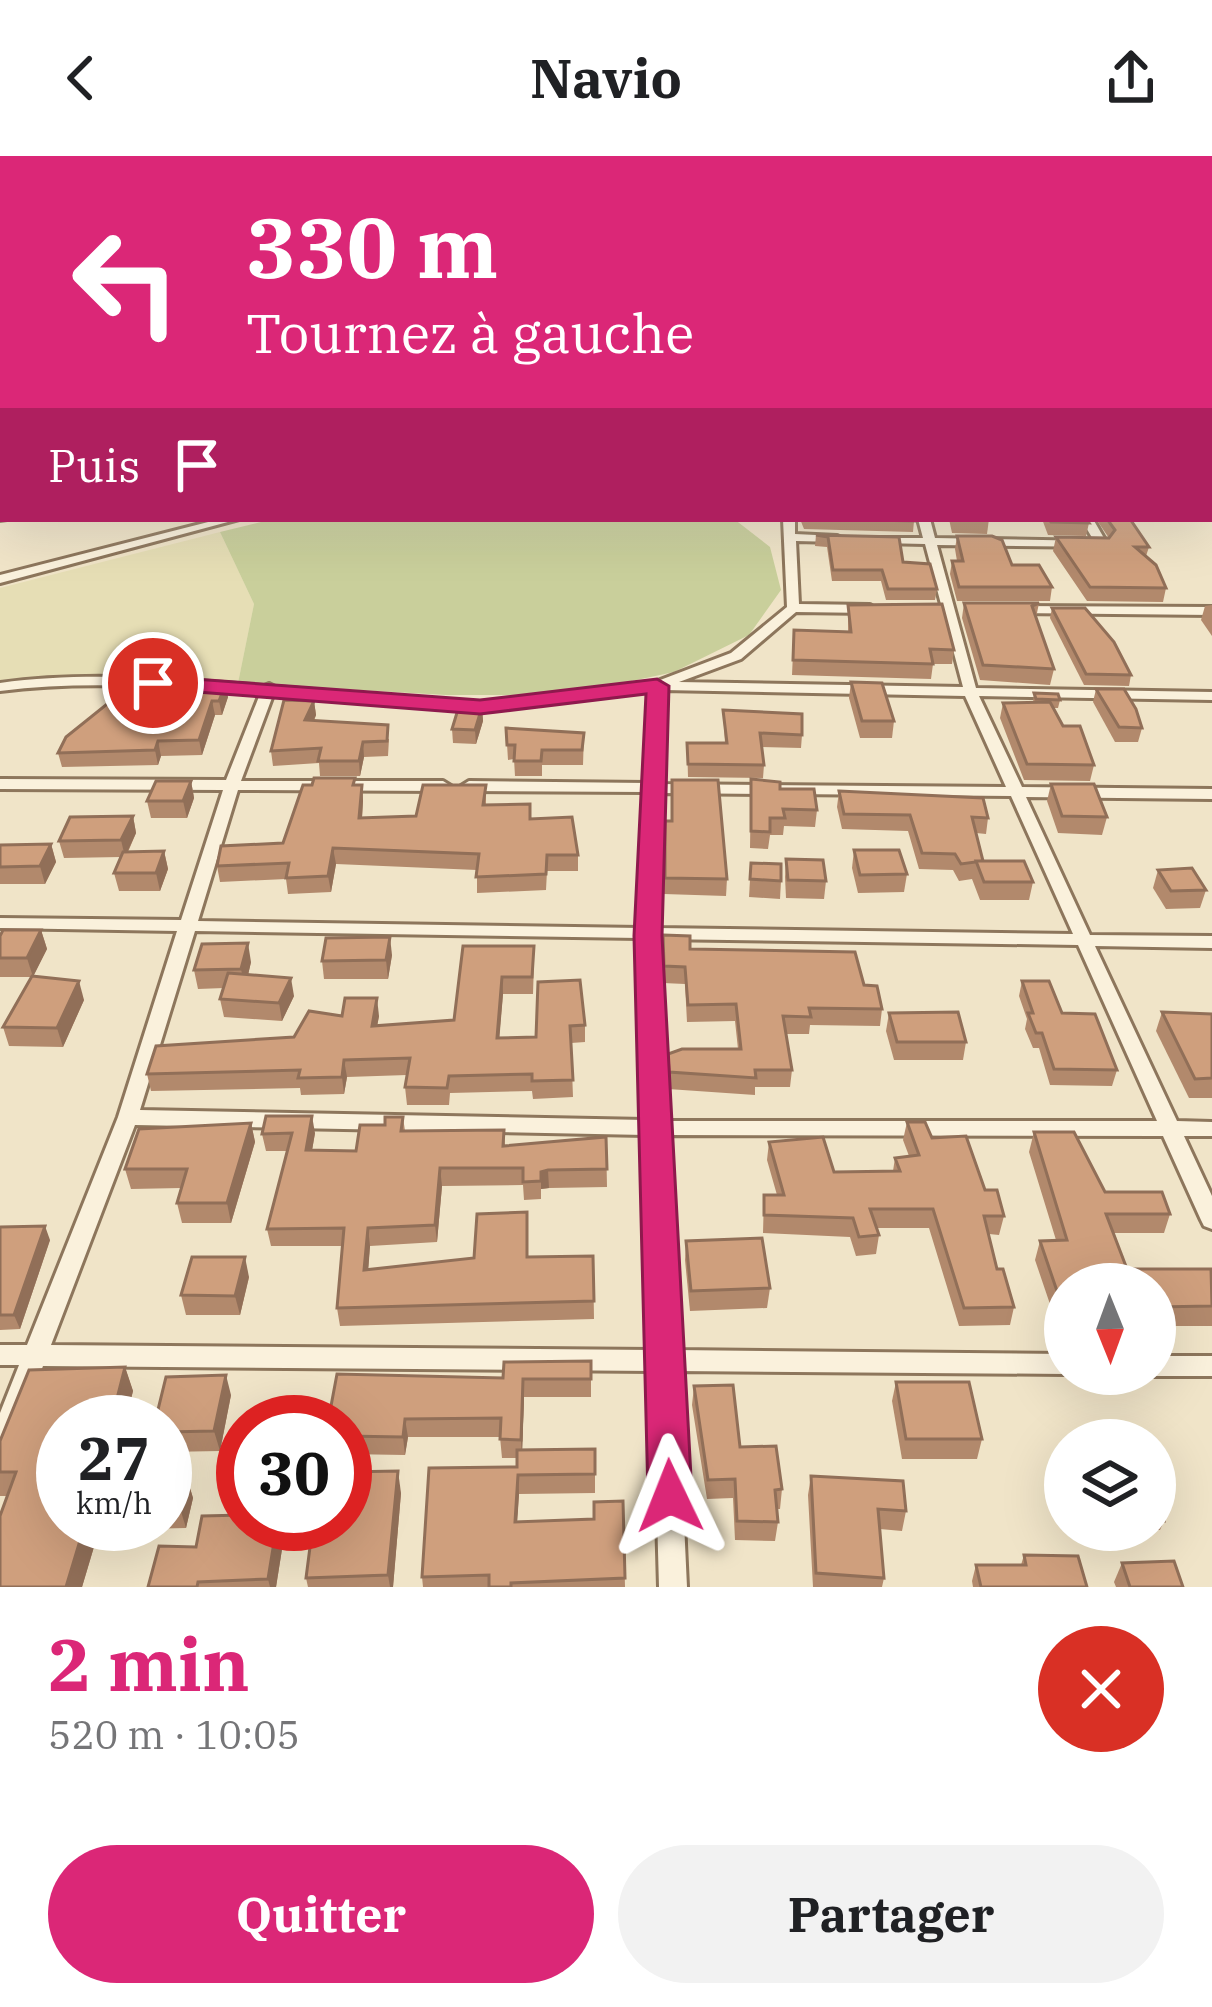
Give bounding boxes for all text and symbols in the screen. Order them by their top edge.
text: Navio [530,43,682,113]
icon: back [48,45,114,111]
icon: share [1098,45,1164,111]
text: 330 m [246,192,498,301]
icon: left [48,204,204,360]
text: Tournez à gauche [246,298,694,368]
icon: arrive [164,432,230,498]
text: Puis [48,436,140,494]
pin [102,632,204,734]
icon: arrive [120,650,186,716]
north arrow [1044,1263,1176,1395]
map controls [1044,1263,1176,1551]
speed limit sign: 30 [216,1395,372,1551]
text: 27 [78,1418,150,1497]
button: layers [1044,1419,1176,1551]
position arrow [607,1433,733,1559]
text: km/h [76,1483,152,1522]
text: 2 min [48,1617,250,1711]
button: close [1038,1626,1164,1752]
text: 520 m · 10:05 [48,1709,300,1760]
button: Quitter [48,1845,594,1983]
button: Partager [618,1845,1164,1983]

